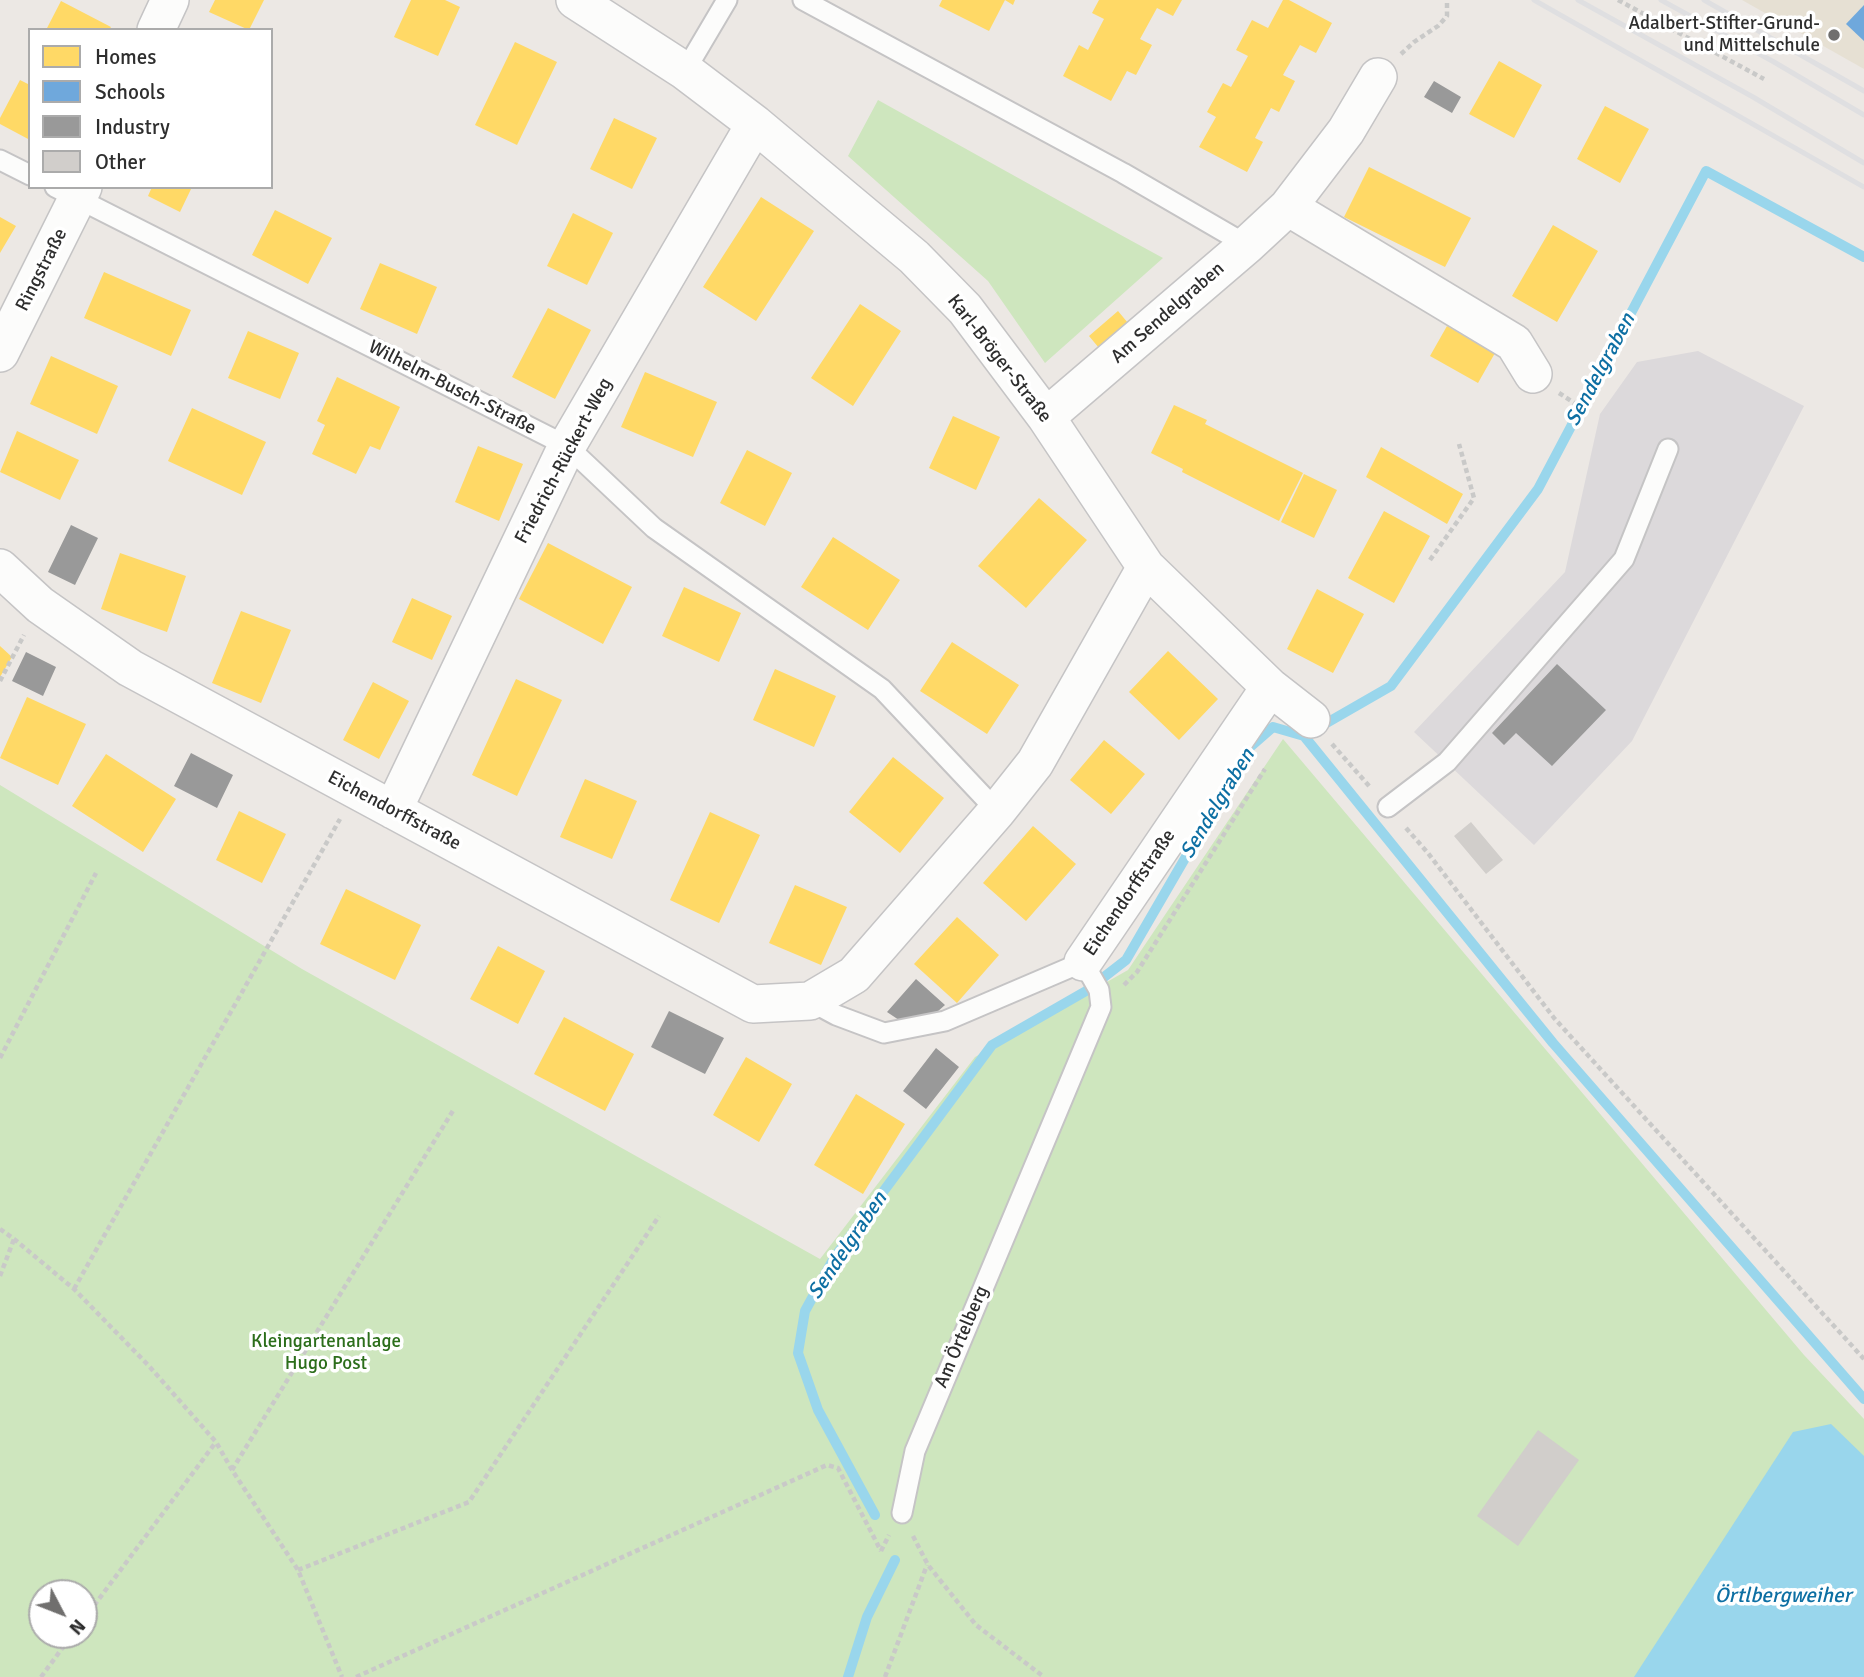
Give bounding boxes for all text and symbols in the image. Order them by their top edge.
place label: Adalbert-Stifter-Grund- und Mittelschule [1629,13,1820,57]
marker: Adalbert-Stifter-Grund- und Mittelschule [1826,27,1842,43]
legend [28,28,273,189]
text: Homes [95,44,157,70]
text: Schools [95,79,165,105]
text: Industry [95,114,170,140]
text: Other [95,149,146,175]
street label: Ringstraße [11,225,73,315]
street label: Am Sendelgraben [1107,258,1229,368]
street label: Karl-Bröger-Straße [942,291,1056,427]
water label: Sendelgraben [1561,309,1641,431]
street label: Wilhelm-Busch-Straße [364,336,540,440]
street label: Friedrich-Rückert-Weg [511,374,617,548]
water label: Sendelgraben [1175,745,1261,863]
street label: Eichendorffstraße [323,766,465,856]
street label: Eichendorffstraße [1079,825,1181,961]
water label: Sendelgraben [803,1188,893,1304]
street label: Am Örtelberg [930,1282,994,1392]
park label: Kleingartenanlage Hugo Post [251,1331,401,1375]
north arrow [28,1579,98,1649]
water label: Örtlbergweiher [1715,1583,1851,1609]
text: N [64,1614,90,1640]

